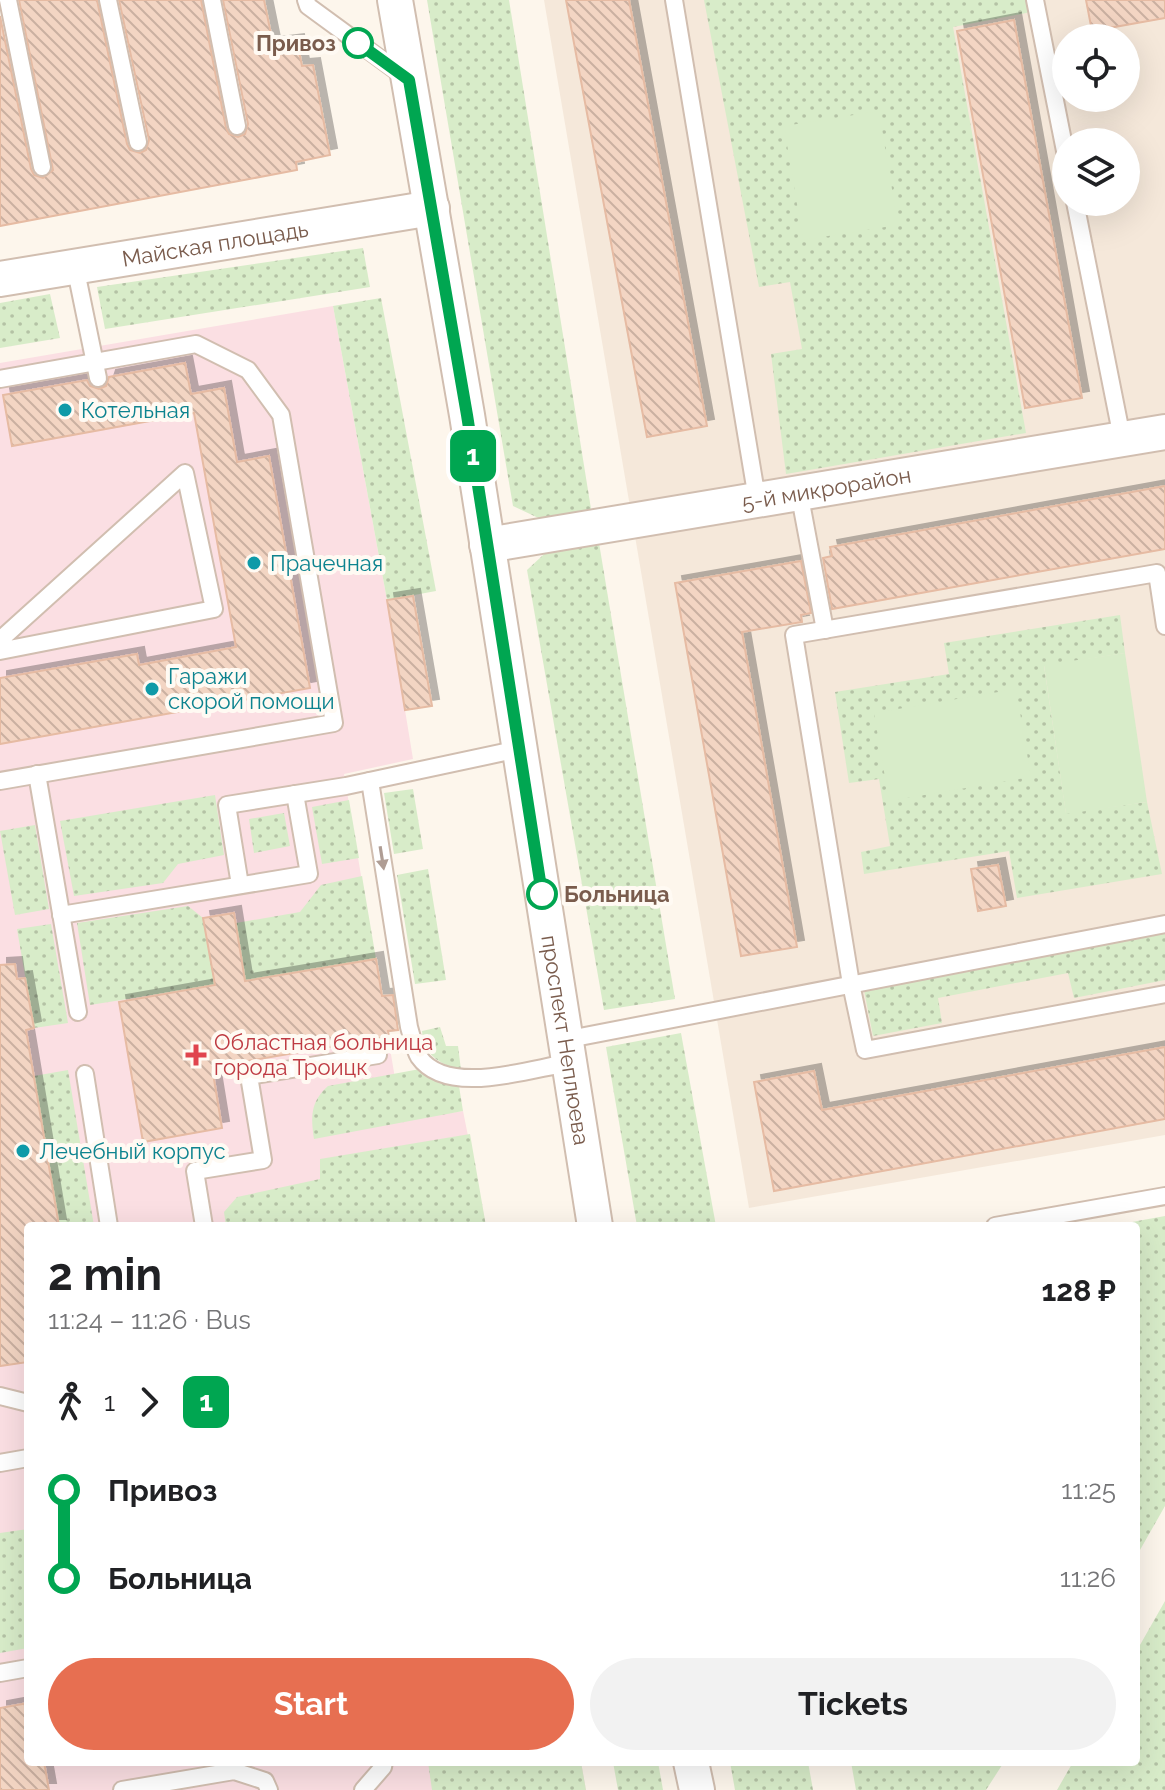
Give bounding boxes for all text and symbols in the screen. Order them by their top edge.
map controls [1052,24,1140,216]
button: locate [1052,24,1140,112]
marker: Привоз [343,28,373,58]
place label: Привоз [256,30,336,56]
button: layers [1052,128,1140,216]
street label: Майская площадь [120,215,310,272]
place label: Котельная [81,397,190,423]
marker: Котельная [56,401,74,419]
line badge: 1 [447,430,499,482]
text: 1 [466,439,480,472]
street label: 5-й микрорайон [740,462,913,515]
place label: Прачечная [270,550,383,576]
marker: Прачечная [245,554,263,572]
place label: Гаражи скорой помощи [168,663,335,714]
marker: Гаражи скорой помощи [143,680,161,698]
one-way arrow [376,846,389,871]
marker: Больница [527,879,557,909]
place label: Больница [564,881,670,907]
street label: проспект Неплюева [536,933,595,1147]
place label: Областная больница города Троицк [214,1029,433,1080]
marker: Областная больница города Троицк [185,1044,207,1066]
place label: Лечебный корпус [39,1138,226,1164]
marker: Лечебный корпус [14,1142,32,1160]
text: 2 min [48,1249,162,1300]
text: 128 ₽ [1042,1273,1116,1308]
text: 11:24 – 11:26 · Bus [48,1305,251,1335]
icon: walk [48,1380,92,1424]
icon: forward [127,1380,171,1424]
text: 1 [199,1385,213,1418]
text: 1 [104,1387,115,1417]
text: Привоз [108,1473,217,1508]
text: 11:25 [1061,1475,1116,1505]
text: Больница [108,1561,252,1596]
text: 11:26 [1060,1563,1116,1593]
button: Start [48,1658,574,1750]
button: Tickets [590,1658,1116,1750]

